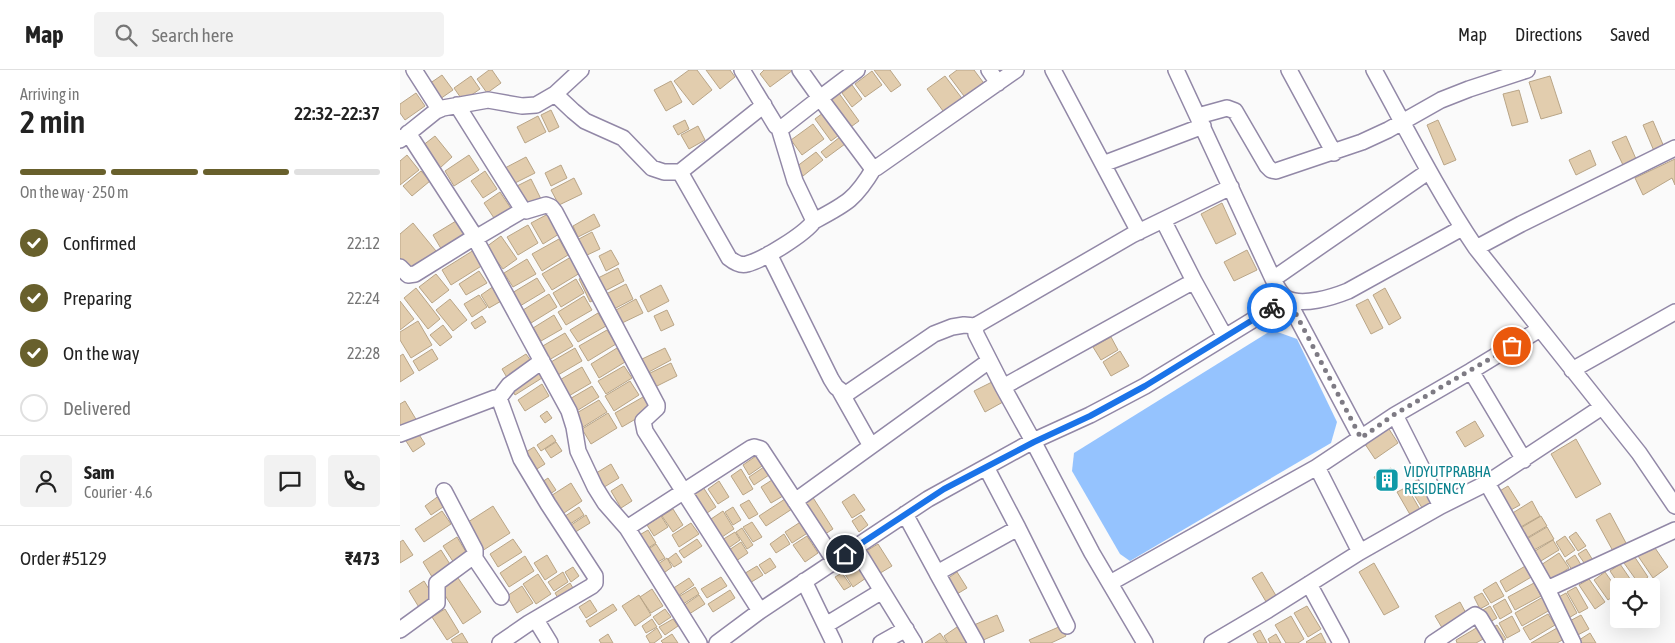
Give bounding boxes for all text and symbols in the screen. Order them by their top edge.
search box [94,12,444,57]
text: Map [25,21,64,48]
icon: search [112,21,140,49]
text: Search here [152,24,234,46]
text: Map [1458,24,1487,45]
text: Directions [1515,24,1582,45]
text: Saved [1610,24,1650,45]
text: Arriving in [20,85,80,103]
text: 22:32–22:37 [294,102,380,124]
text: 2 min [20,103,85,140]
text: On the way · 250 m [20,183,129,201]
icon: check [20,229,48,257]
text: Confirmed [63,232,136,254]
text: 22:12 [347,234,380,252]
courier [1247,283,1297,333]
icon: check [20,284,48,312]
text: Preparing [63,287,132,309]
text: 22:24 [347,289,380,307]
icon: bike [1258,294,1286,322]
pin [1491,325,1533,367]
icon: bag [1498,332,1526,360]
icon: check [20,339,48,367]
text: On the way [63,342,140,364]
text: 22:28 [347,344,380,362]
text: Delivered [63,397,131,419]
button: person [20,455,72,507]
button: chat [264,455,316,507]
button: phone [328,455,380,507]
text: Sam [84,461,115,483]
place label: VIDYUTPRABHA RESIDENCY [1404,463,1491,497]
building icon: VIDYUTPRABHA RESIDENCY [1374,467,1400,493]
text: Courier · 4.6 [84,483,153,501]
pin [824,533,866,575]
icon: home [831,540,859,568]
text: Order #5129 [20,547,107,569]
text: ₹473 [345,547,380,569]
map controls [1610,578,1660,628]
button: locate [1610,578,1660,628]

